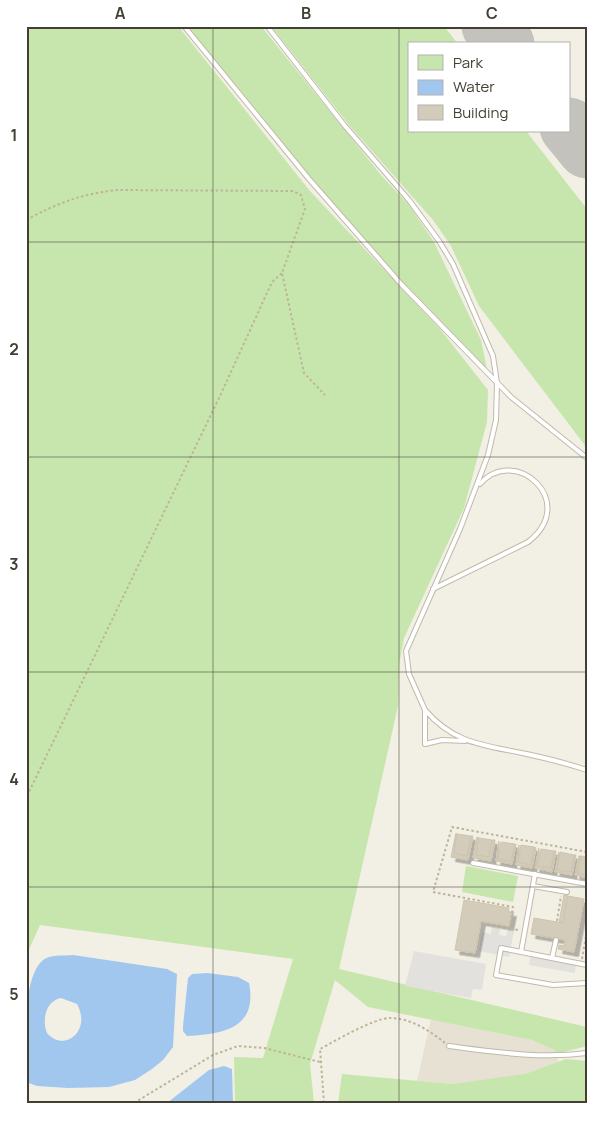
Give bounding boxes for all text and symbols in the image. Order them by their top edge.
text: A [115,2,126,24]
text: B [301,2,311,24]
text: C [486,2,498,24]
legend [408,42,570,132]
text: Park [453,52,483,73]
text: Water [453,76,495,97]
text: Building [453,102,508,123]
text: 1 [10,124,18,146]
text: 2 [9,338,19,360]
text: 3 [9,553,19,575]
text: 4 [9,768,19,790]
text: 5 [9,983,19,1005]

